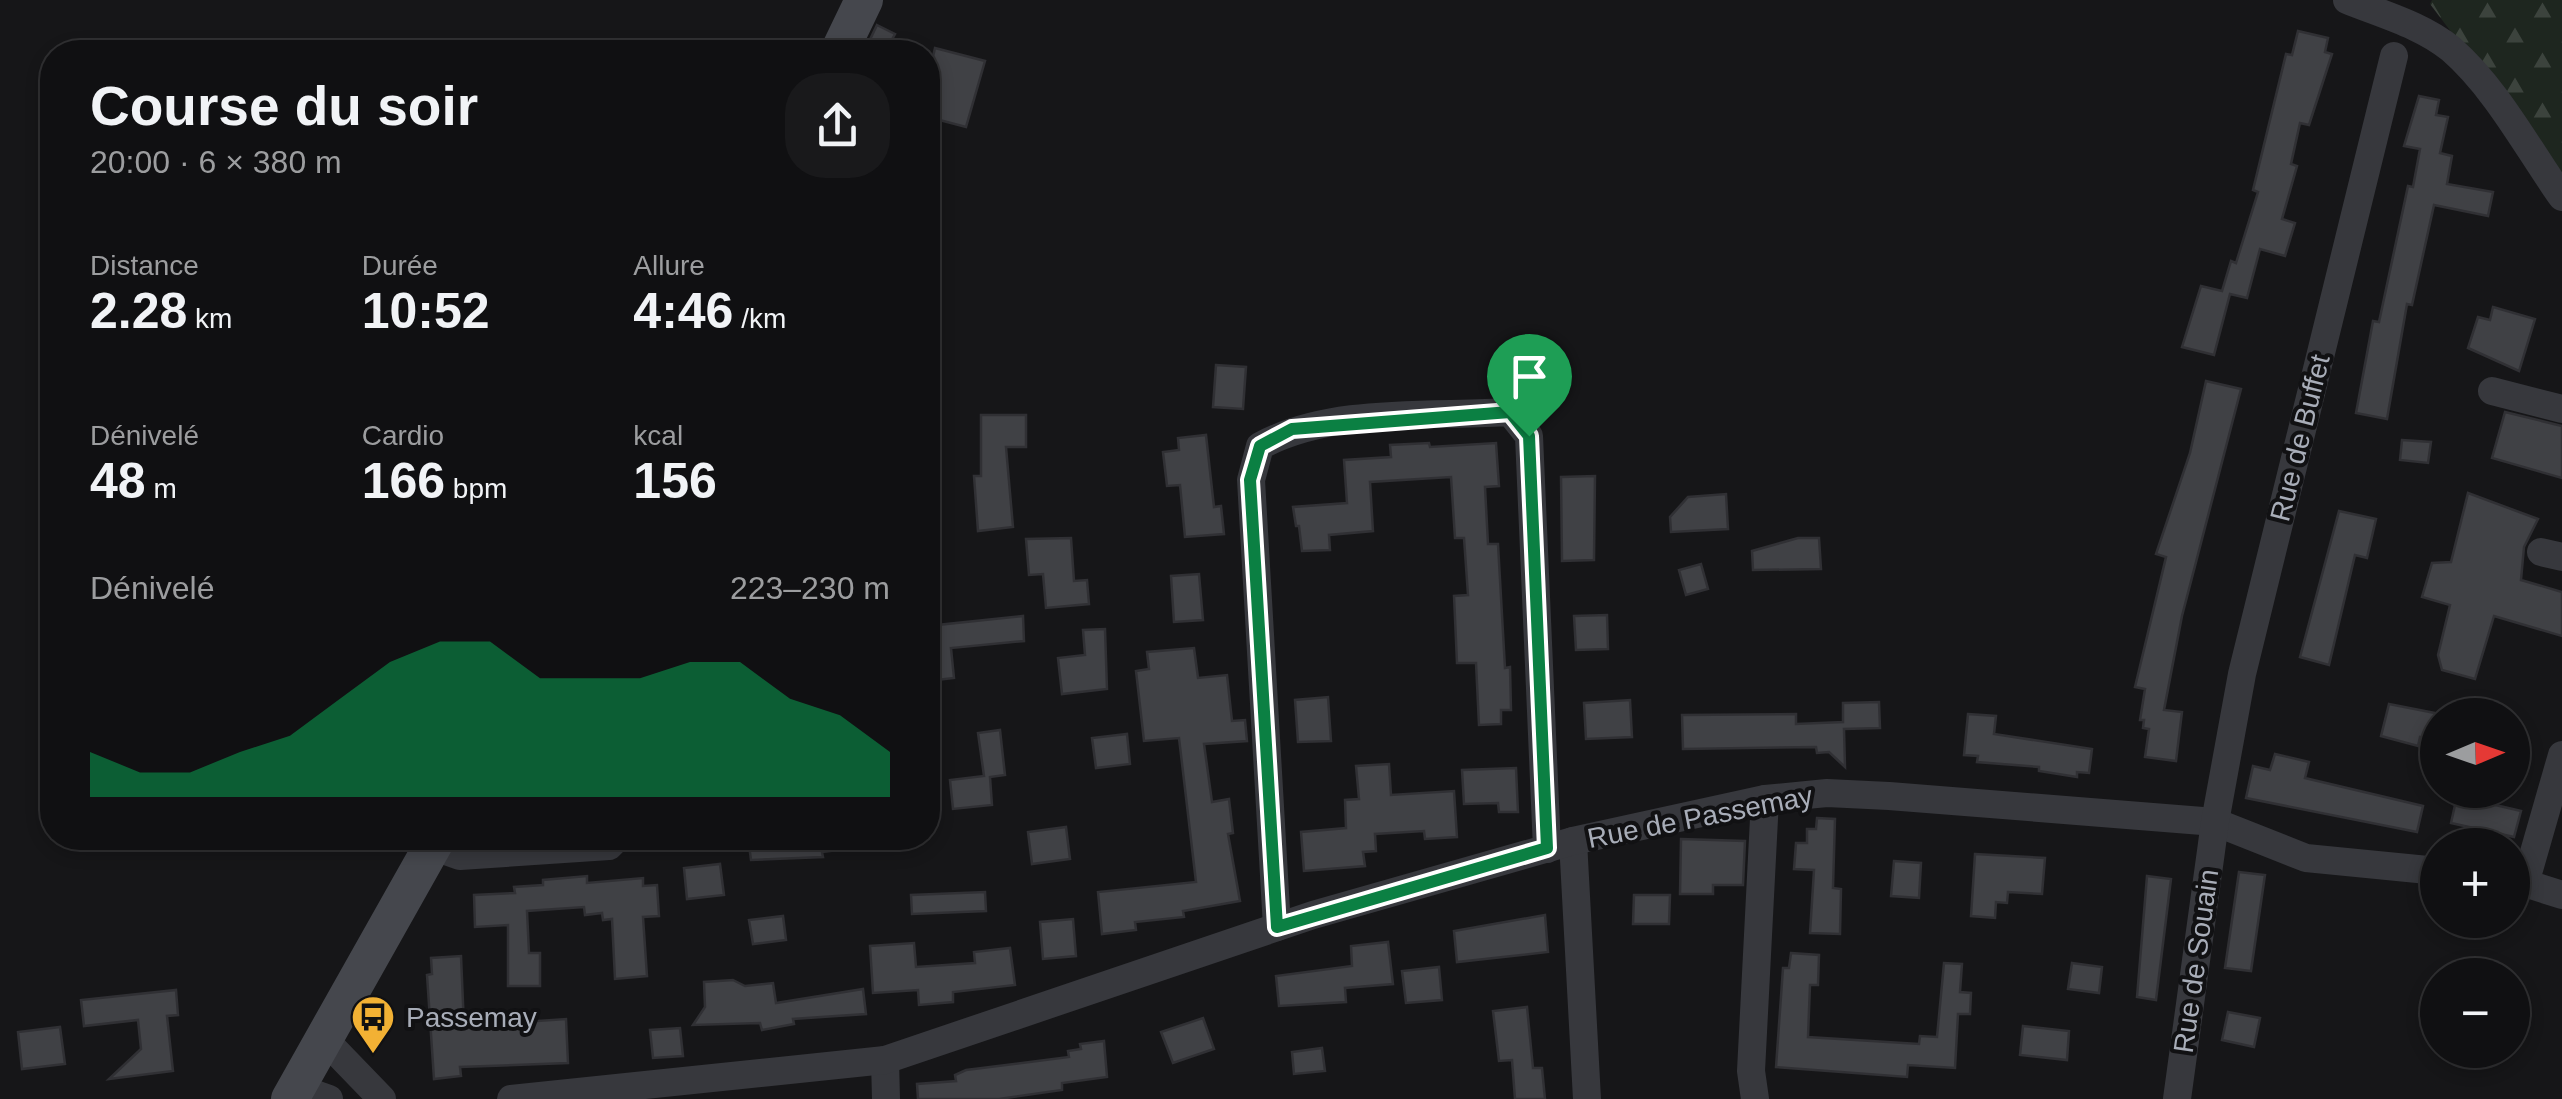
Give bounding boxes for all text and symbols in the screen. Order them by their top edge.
button: share [785,73,890,178]
text: Course du soir [90,75,478,137]
text: 20:00 · 6 × 380 m [90,144,342,180]
text: Distance [90,250,199,281]
text: Durée [362,250,438,281]
text: Allure [633,250,705,281]
text: 2.28 [90,283,187,339]
text: 10:52 [362,283,490,339]
text: 4:46 [633,283,733,339]
text: km [187,303,232,334]
text: /km [733,303,786,334]
pin [1487,334,1572,437]
icon: arrive [1502,349,1557,404]
street label: Rue de Buffet [2264,351,2336,525]
text: Dénivelé [90,420,199,451]
text: Cardio [362,420,444,451]
text: kcal [633,420,683,451]
text: 48 [90,453,146,509]
text: 166 [362,453,445,509]
text: 156 [633,453,717,509]
text: m [146,473,177,504]
text: bpm [445,473,507,504]
text: Dénivelé [90,570,215,606]
text: 223–230 m [730,570,890,606]
north arrow [2420,698,2530,808]
map controls [2420,698,2530,1068]
street label: Rue de Passemay [1585,780,1815,854]
button: + [2420,828,2530,938]
street label: Rue de Souain [2168,867,2224,1055]
button: − [2420,958,2530,1068]
bus stop icon: Passemay [350,994,396,1055]
place label: Passemay [406,1002,537,1033]

